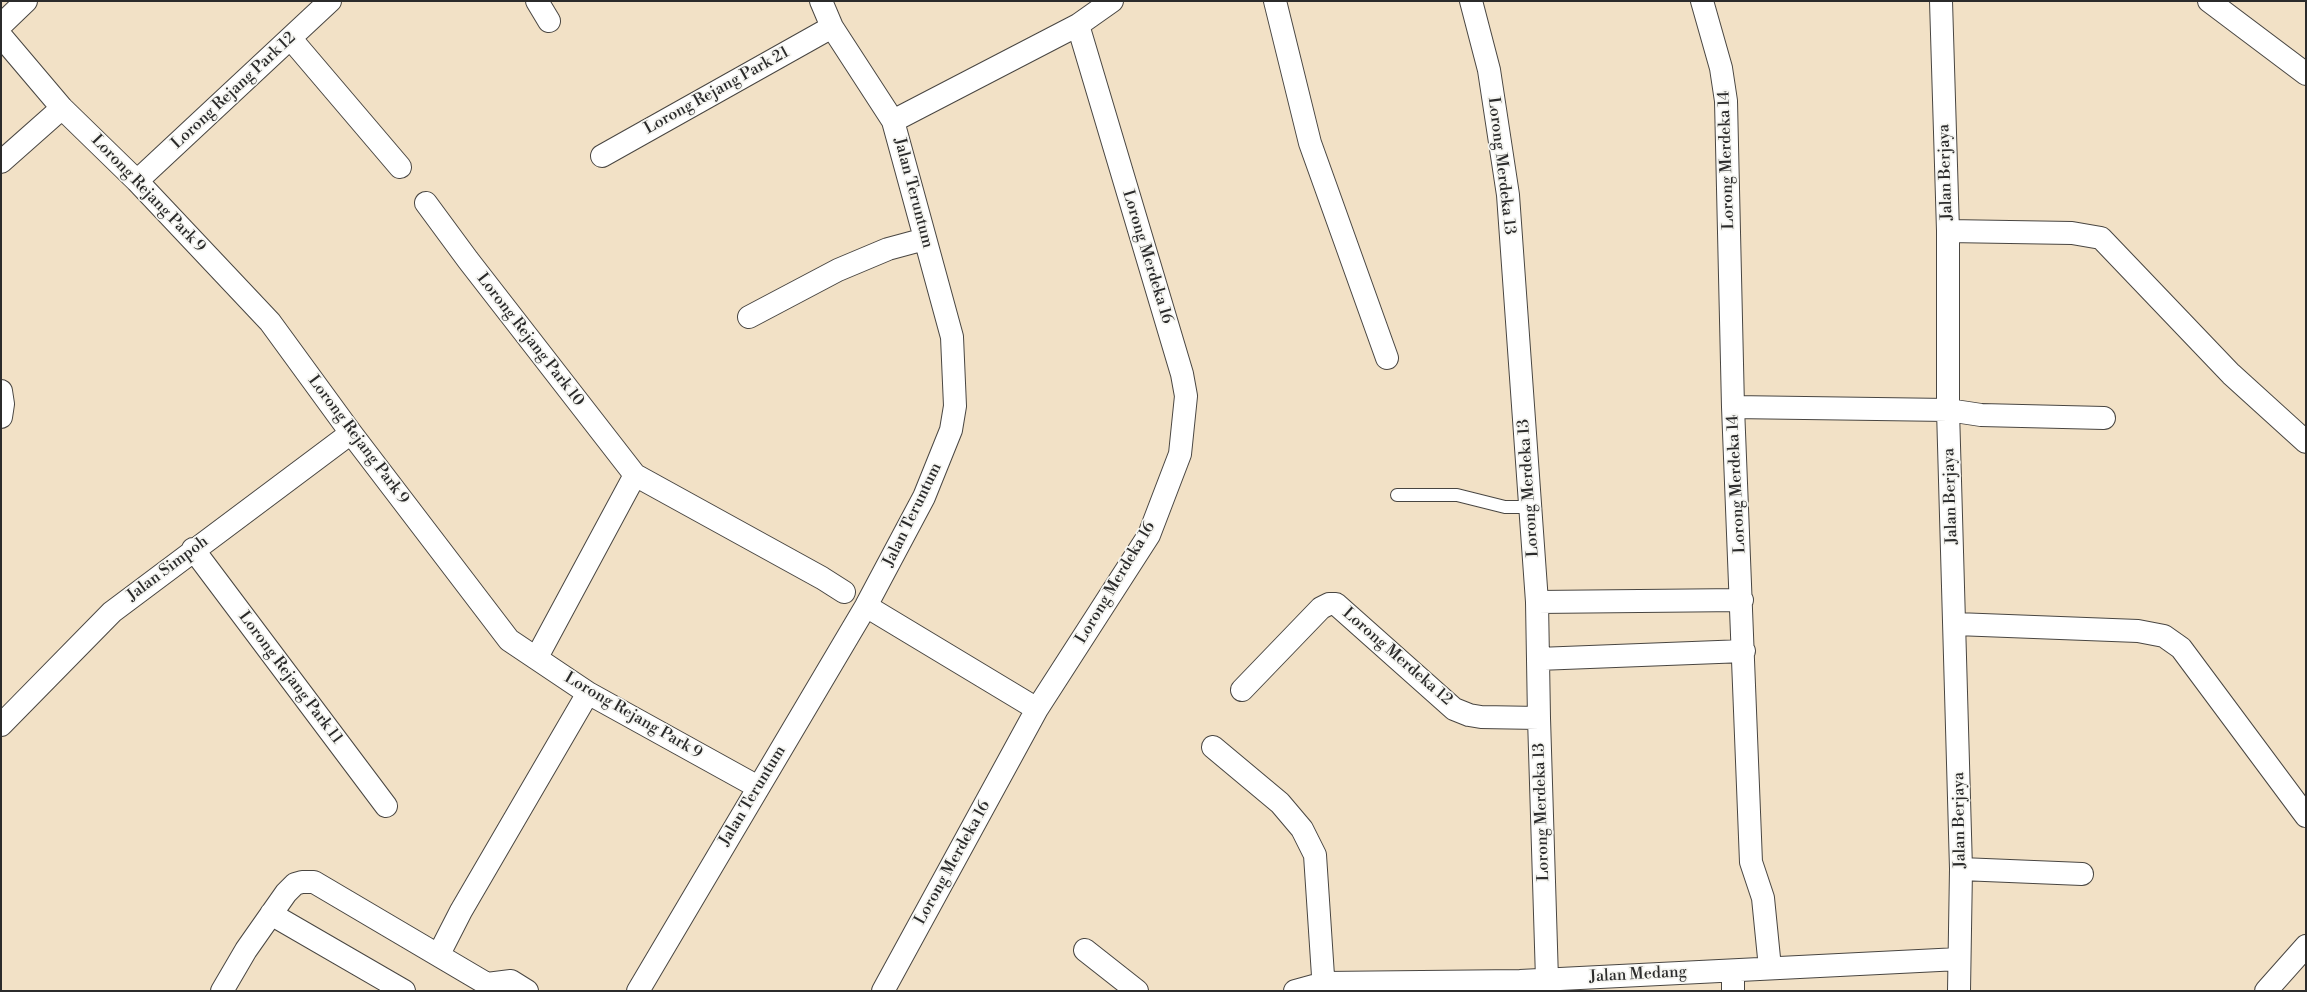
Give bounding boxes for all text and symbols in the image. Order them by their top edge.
street label: Lorong Rejang Park 12 [168,28,300,154]
street label: Lorong Rejang Park 21 [641,43,793,139]
street label: Lorong Merdeka 14 [1715,90,1739,230]
street label: Lorong Merdeka 13 [1483,96,1519,236]
street label: Jalan Berjaya [1935,124,1957,220]
street label: Lorong Rejang Park 9 [87,131,209,257]
street label: Jalan Teruntum [889,136,937,250]
street label: Lorong Merdeka 16 [1118,188,1176,326]
street label: Lorong Rejang Park 10 [472,270,588,410]
street label: Lorong Rejang Park 9 [303,372,413,508]
street label: Lorong Merdeka 14 [1724,414,1750,554]
street label: Lorong Merdeka 13 [1515,418,1543,558]
street label: Jalan Berjaya [1940,448,1962,544]
street label: Jalan Teruntum [880,460,946,570]
street label: Lorong Merdeka 16 [1072,519,1160,647]
street label: Jalan Simpoh [124,532,212,606]
street label: Lorong Merdeka 12 [1338,604,1456,710]
street label: Lorong Rejang Park 11 [234,608,346,748]
street label: Lorong Rejang Park 9 [561,669,705,763]
street label: Lorong Merdeka 13 [1530,742,1554,882]
street label: Jalan Teruntum [716,743,790,849]
street label: Jalan Berjaya [1950,772,1970,868]
street label: Lorong Merdeka 16 [911,798,995,928]
street label: Jalan Medang [1589,963,1687,987]

